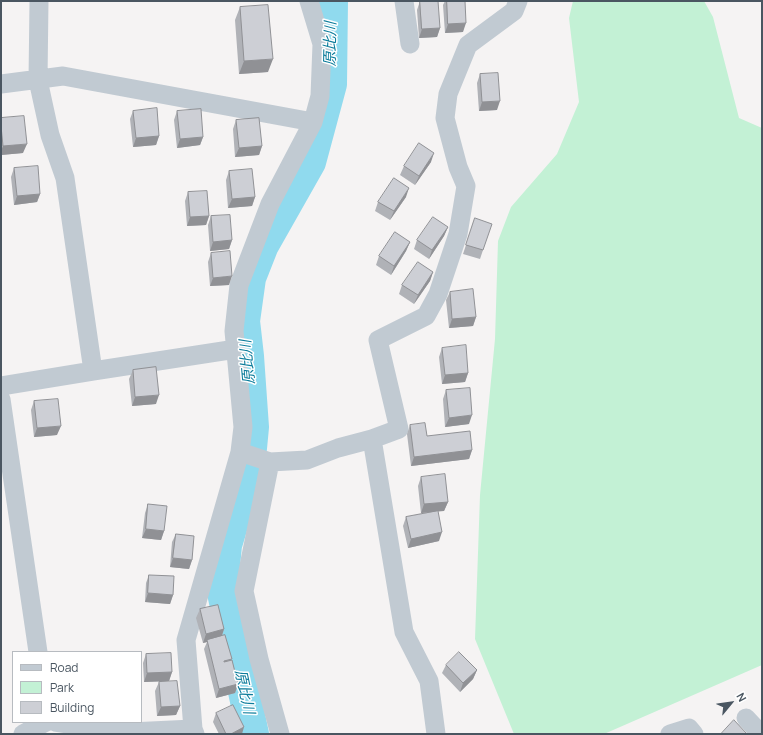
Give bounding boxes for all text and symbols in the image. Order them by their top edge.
water label: 原比川 [322,21,340,67]
water label: 原比川 [237,339,259,385]
legend [12,651,142,723]
text: Road [50,659,78,676]
water label: 原比川 [231,668,257,716]
text: Park [50,679,74,696]
north arrow [711,683,751,723]
text: N [733,690,750,704]
text: Building [50,699,94,716]

